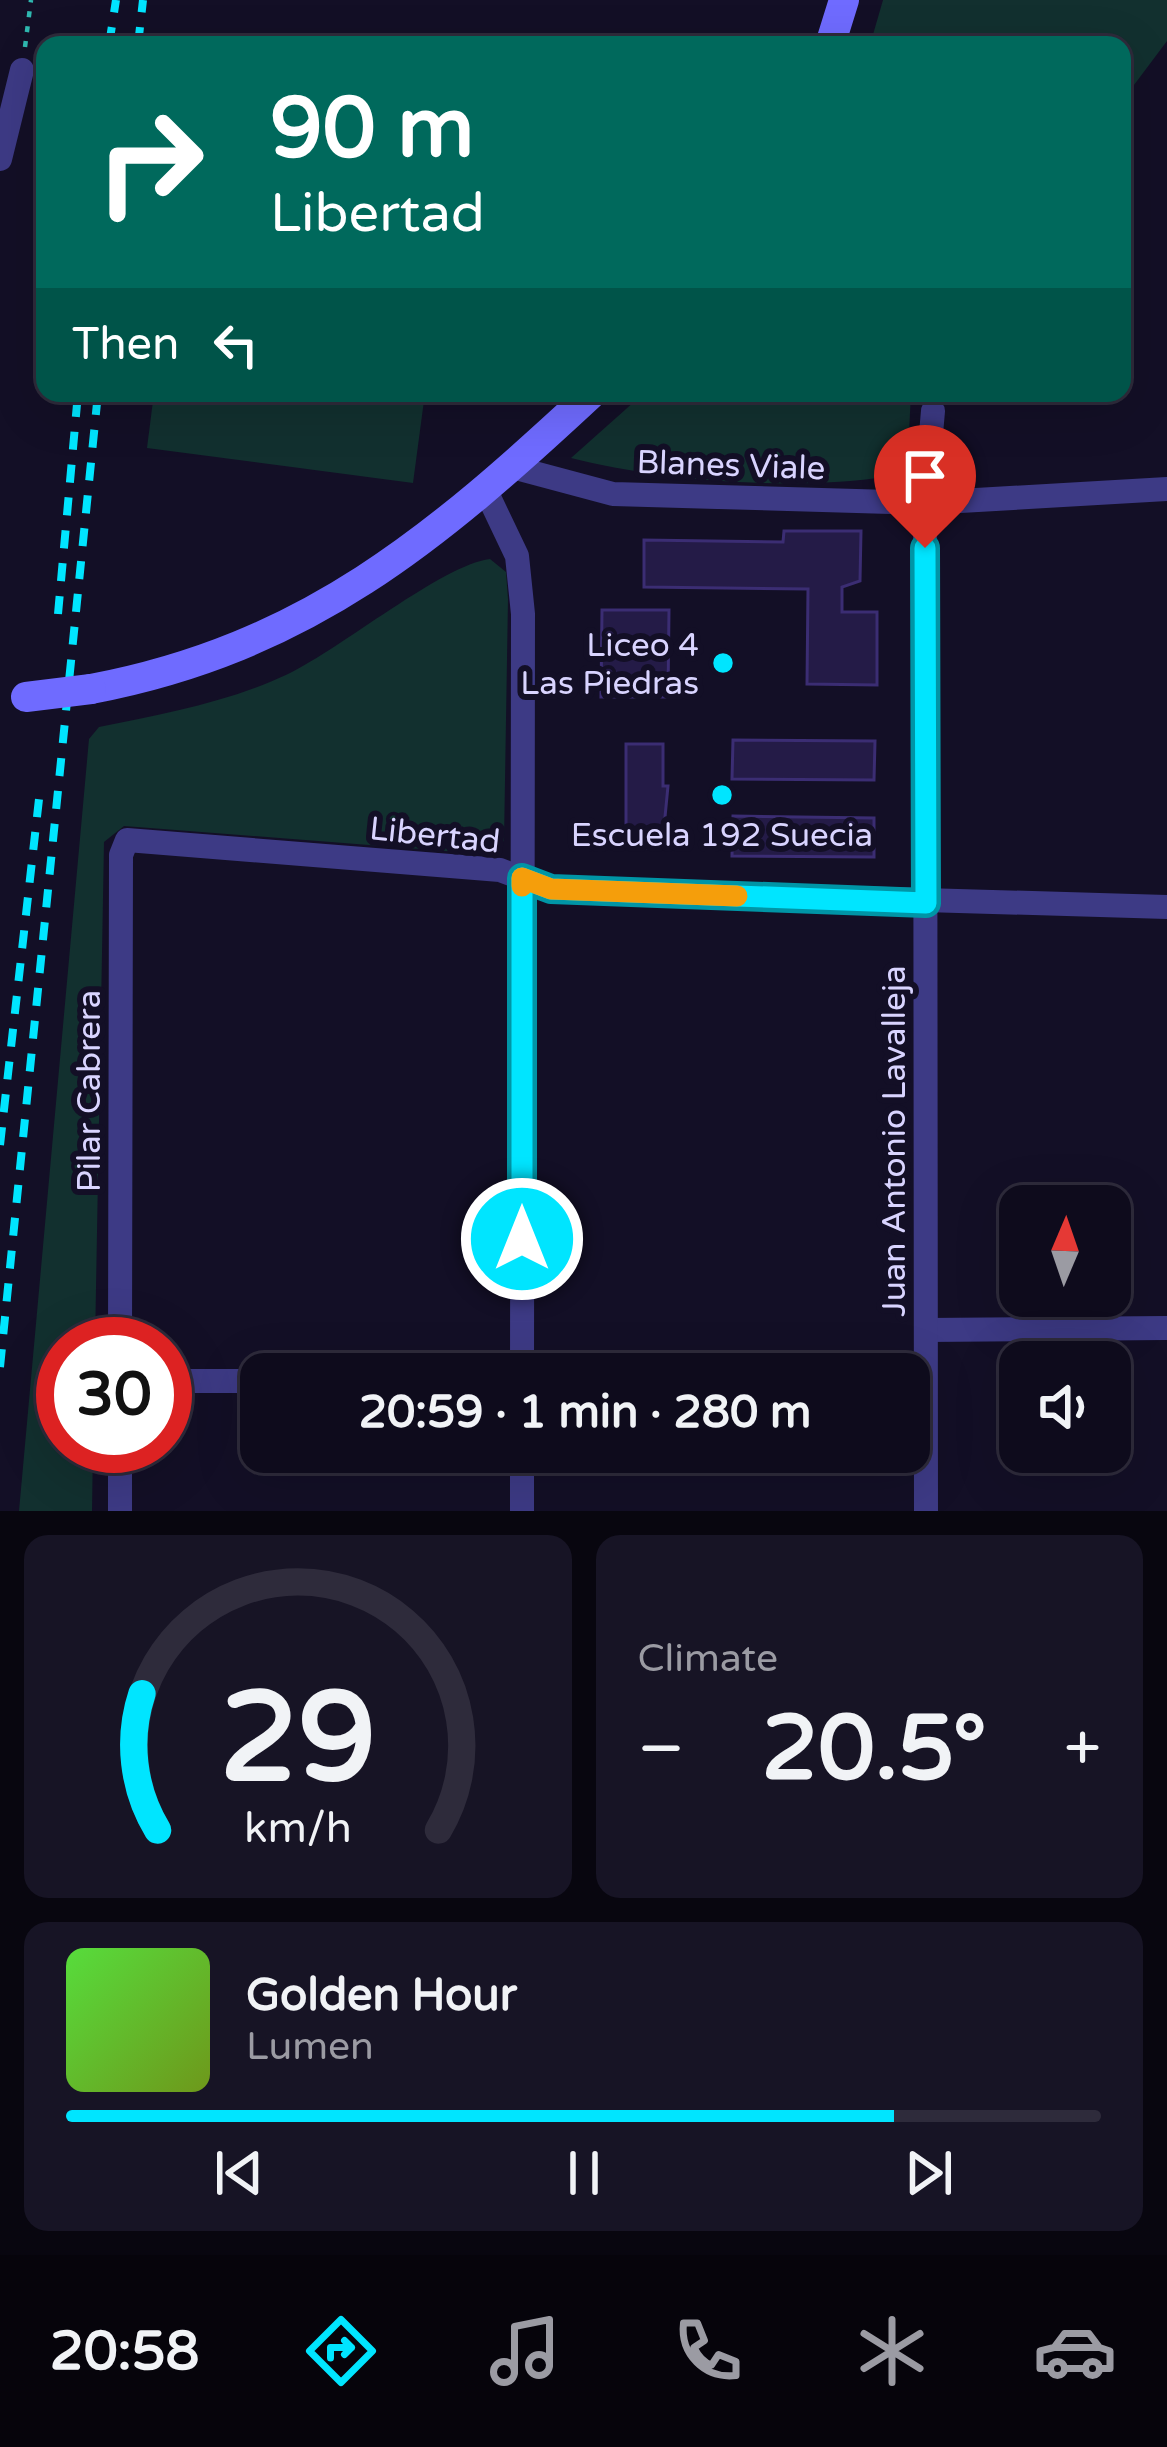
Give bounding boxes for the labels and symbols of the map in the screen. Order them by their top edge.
pin [874,425,976,548]
street label: Blanes Viale [636,443,826,488]
place label: Liceo 4 Las Piedras [520,626,699,703]
marker: Liceo 4 Las Piedras [710,650,736,676]
marker: Escuela 192 Suecia [709,782,735,808]
street label: Libertad [367,809,502,862]
place label: Escuela 192 Suecia [571,816,873,855]
street label: Juan Antonio Lavalleja [875,965,914,1317]
street label: Pilar Cabrera [70,990,109,1192]
position arrow [459,1176,585,1302]
north arrow [999,1185,1131,1317]
speed limit sign: 30 [36,1317,192,1473]

